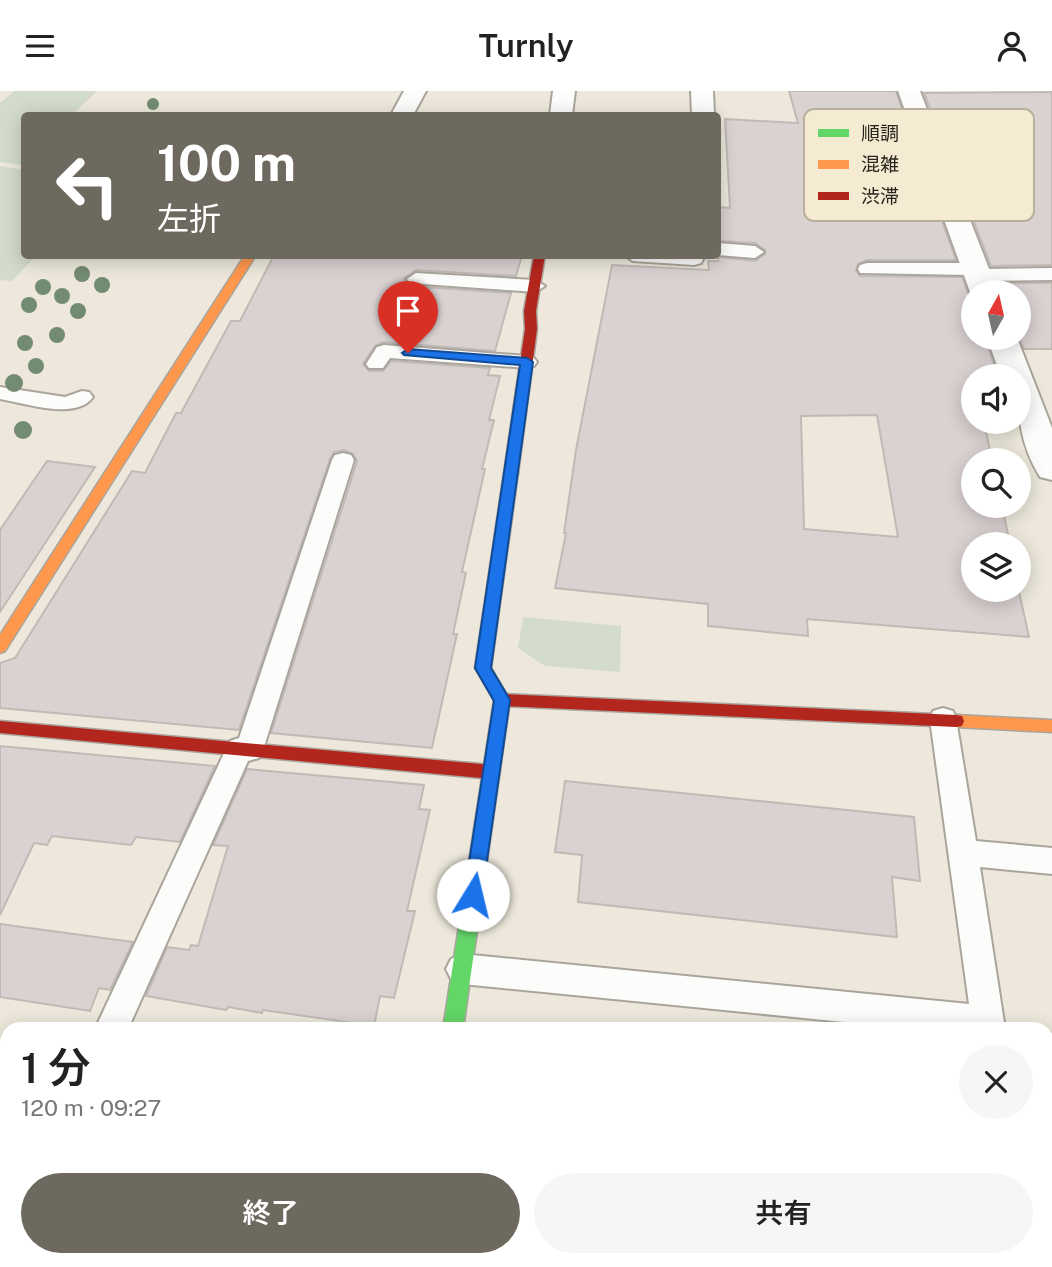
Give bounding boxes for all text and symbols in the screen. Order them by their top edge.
icon: menu [21,27,59,65]
text: Turnly [478,27,574,64]
icon: person [993,27,1031,65]
legend [804,109,1034,221]
text: 順調 [861,122,899,144]
text: 100 m [157,134,296,192]
icon: left [42,140,133,231]
text: 混雑 [861,153,899,175]
text: 渋滞 [861,185,899,207]
text: 左折 [157,200,221,237]
north arrow [961,280,1031,350]
map controls [961,280,1031,602]
pin [378,281,438,353]
icon: arrive [389,292,427,330]
button: sound [961,364,1031,434]
button: search [961,448,1031,518]
button: layers [961,532,1031,602]
position arrow [436,858,510,932]
text: 1 分 [21,1043,90,1092]
button: close [959,1045,1033,1119]
text: 120 m · 09:27 [21,1094,161,1121]
button: 終了 [21,1173,520,1253]
button: 共有 [534,1173,1033,1253]

